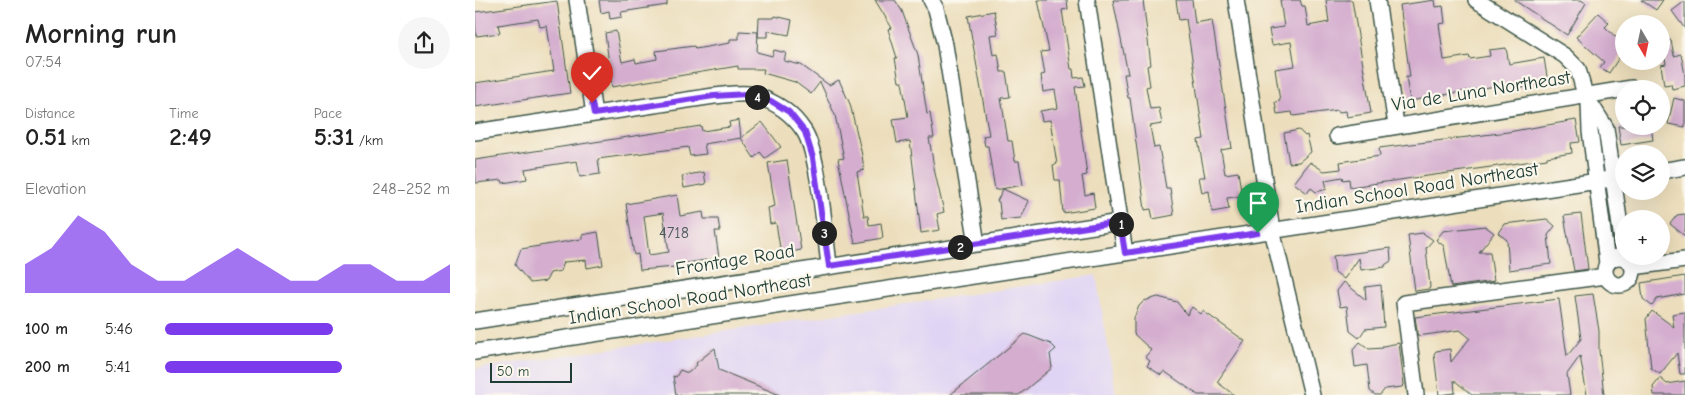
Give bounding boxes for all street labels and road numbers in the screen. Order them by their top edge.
street label: Via de Luna Northeast [1390,66,1572,116]
street label: Indian School Road Northeast [1294,158,1540,218]
street label: Frontage Road [674,240,796,280]
street label: Indian School Road Northeast [567,269,813,329]

